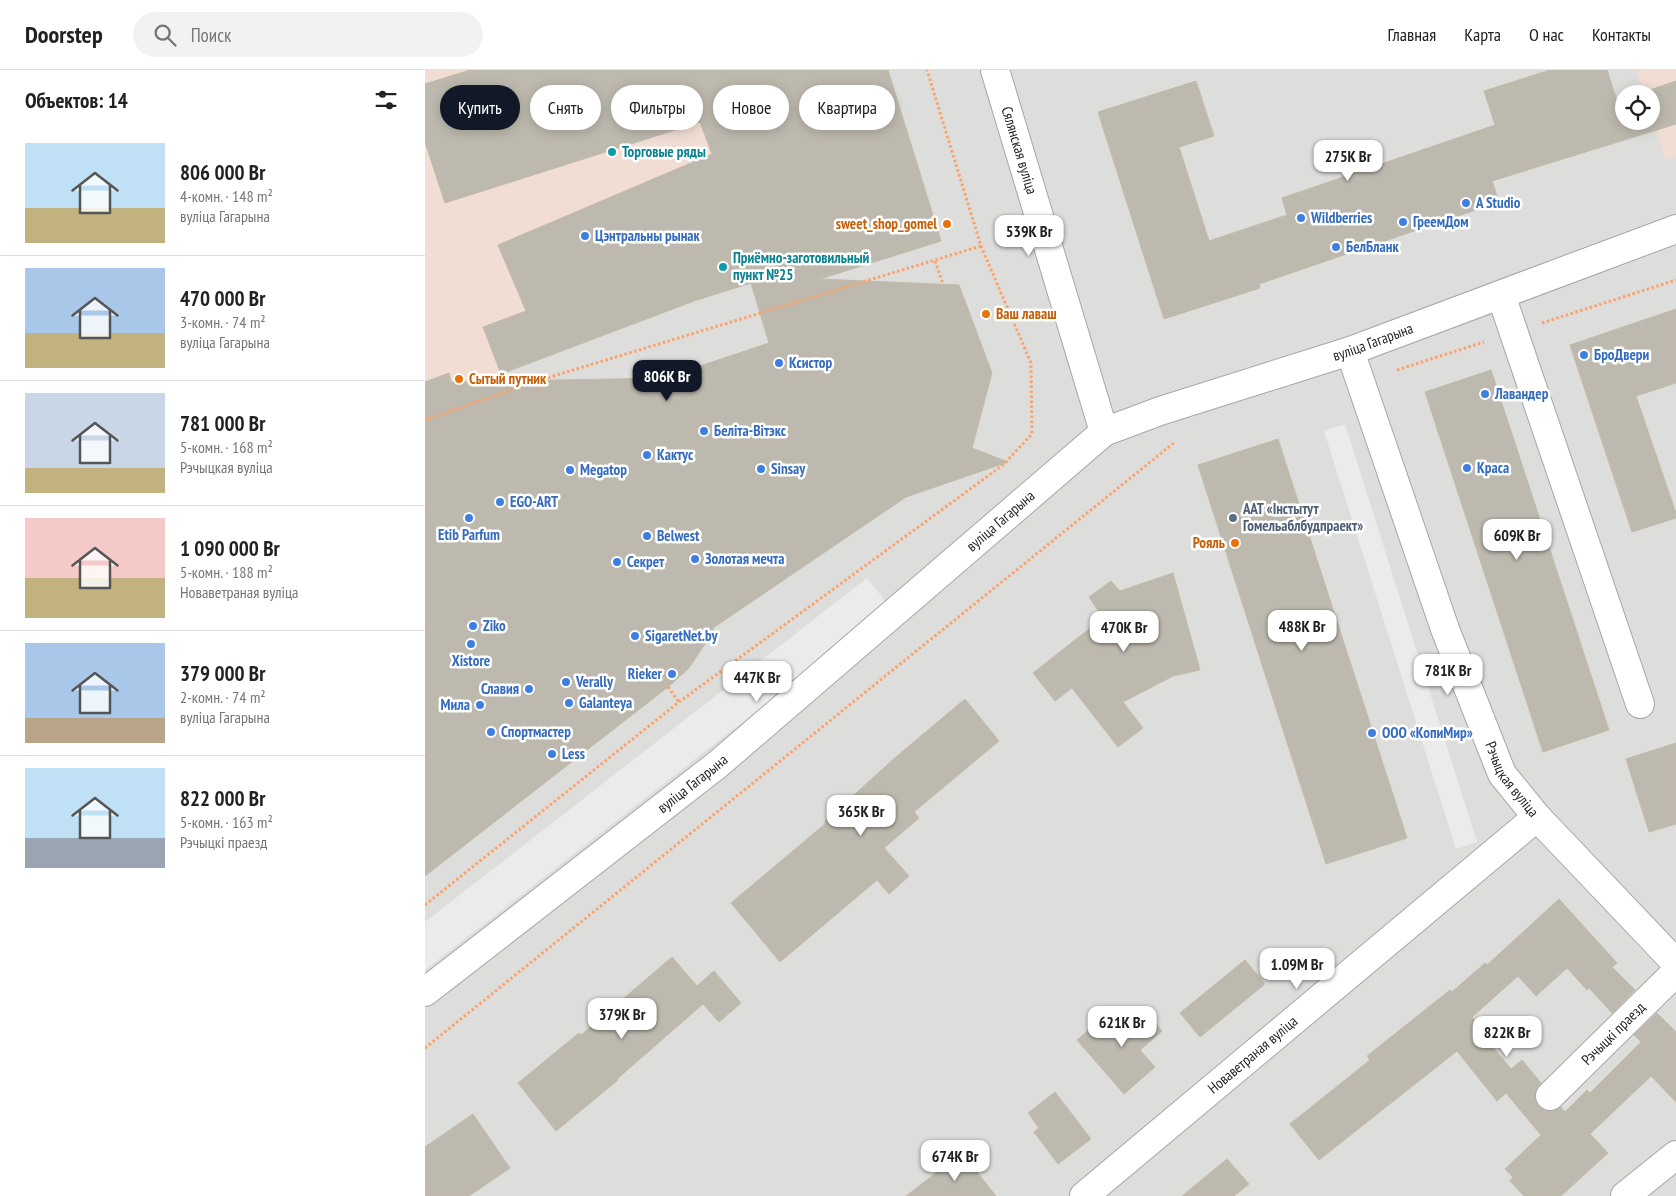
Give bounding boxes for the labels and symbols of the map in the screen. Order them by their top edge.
street label: Сялянская вуліца [998,104,1042,196]
pin: 275K Br [1302,140,1394,182]
place label: Торговые ряды [622,142,706,161]
marker: Торговые ряды [606,146,618,158]
place label: A Studio [1475,193,1521,212]
marker: A Studio [1460,197,1472,209]
place label: Wildberries [1310,208,1372,227]
marker: Wildberries [1295,212,1307,224]
place label: ГреемДом [1413,212,1469,231]
place label: sweet_shop_gomel [836,214,937,233]
pin: 539K Br [983,214,1075,257]
marker: ГреемДом [1397,216,1409,228]
marker: sweet_shop_gomel [941,218,953,230]
place label: Цэнтральны рынак [595,226,701,245]
marker: Цэнтральны рынак [579,230,591,242]
place label: БелБланк [1346,237,1399,256]
marker: БелБланк [1330,241,1342,253]
place label: Приёмно-заготовильный пункт №25 [733,248,870,284]
marker: Приёмно-заготовильный пункт №25 [717,261,729,273]
place label: Ваш лаваш [996,304,1057,323]
marker: Ваш лаваш [980,308,992,320]
street label: вуліца Гагарына [1330,318,1416,365]
place label: БроДвери [1594,345,1650,364]
marker: БроДвери [1578,349,1590,361]
place label: Ксистор [789,353,832,372]
marker: Ксистор [773,357,785,369]
pin: 806K Br [621,360,713,402]
place label: Сытый путник [469,369,547,388]
marker: Сытый путник [453,373,465,385]
place label: Лавандер [1494,384,1549,403]
marker: Лавандер [1479,388,1491,400]
place label: Беліта-Вітэкс [714,421,787,440]
marker: Беліта-Вітэкс [698,425,710,437]
place label: Кактус [657,445,694,464]
marker: Кактус [641,449,653,461]
place label: Краса [1477,458,1509,477]
place label: Sinsay [771,459,806,478]
place label: Megatop [580,460,627,479]
marker: Краса [1461,462,1473,474]
marker: Sinsay [755,463,767,475]
marker: Megatop [564,464,576,476]
street label: вуліца Гагарына [962,486,1038,555]
place label: EGO-ART [510,492,558,511]
marker: EGO-ART [494,496,506,508]
place label: ААТ «Інстытут Гомельаблбудпраект» [1242,499,1363,535]
marker: Etib Parfum [463,512,475,524]
marker: ААТ «Інстытут Гомельаблбудпраект» [1227,512,1239,524]
pin: 609K Br [1471,518,1563,561]
place label: Etib Parfum [438,525,500,544]
place label: Belwest [657,526,700,545]
marker: Belwest [641,530,653,542]
place label: Рояль [1193,533,1225,552]
marker: Рояль [1229,537,1241,549]
place label: Золотая мечта [705,549,784,568]
place label: Секрет [627,552,665,571]
marker: Золотая мечта [689,553,701,565]
marker: Секрет [611,556,623,568]
pin: 470K Br [1078,610,1170,653]
pin: 488K Br [1256,610,1348,652]
place label: Ziko [483,616,506,635]
marker: Ziko [467,620,479,632]
place label: SigaretNet.by [645,626,719,645]
marker: SigaretNet.by [629,630,641,642]
marker: Xistore [465,638,477,650]
place label: Xistore [452,651,490,670]
pin: 781K Br [1402,654,1494,696]
pin: 447K Br [711,660,803,703]
place label: Rieker [628,664,663,683]
marker: Rieker [666,668,678,680]
place label: Verally [575,672,614,691]
marker: Verally [560,676,572,688]
place label: Славия [481,679,519,698]
marker: Славия [523,683,535,695]
place label: Galanteya [579,693,632,712]
place label: Мила [441,695,470,714]
marker: Galanteya [563,697,575,709]
marker: Мила [474,699,486,711]
place label: Спортмастер [501,722,571,741]
place label: ООО «КопиМир» [1382,723,1473,742]
marker: Спортмастер [485,726,497,738]
marker: ООО «КопиМир» [1366,727,1378,739]
street label: Рэчыцкая вуліца [1481,739,1543,821]
place label: Less [562,744,585,763]
marker: Less [546,748,558,760]
street label: вуліца Гагарына [653,750,731,817]
pin: 365K Br [815,794,907,837]
pin: 1.09M Br [1245,948,1349,990]
street label: Рэчыцкі праезд [1577,997,1649,1069]
pin: 379K Br [576,998,668,1040]
pin: 621K Br [1076,1006,1168,1048]
street label: Новаветраная вуліца [1204,1011,1301,1097]
pin: 822K Br [1461,1016,1553,1058]
pin: 674K Br [909,1140,1001,1182]

